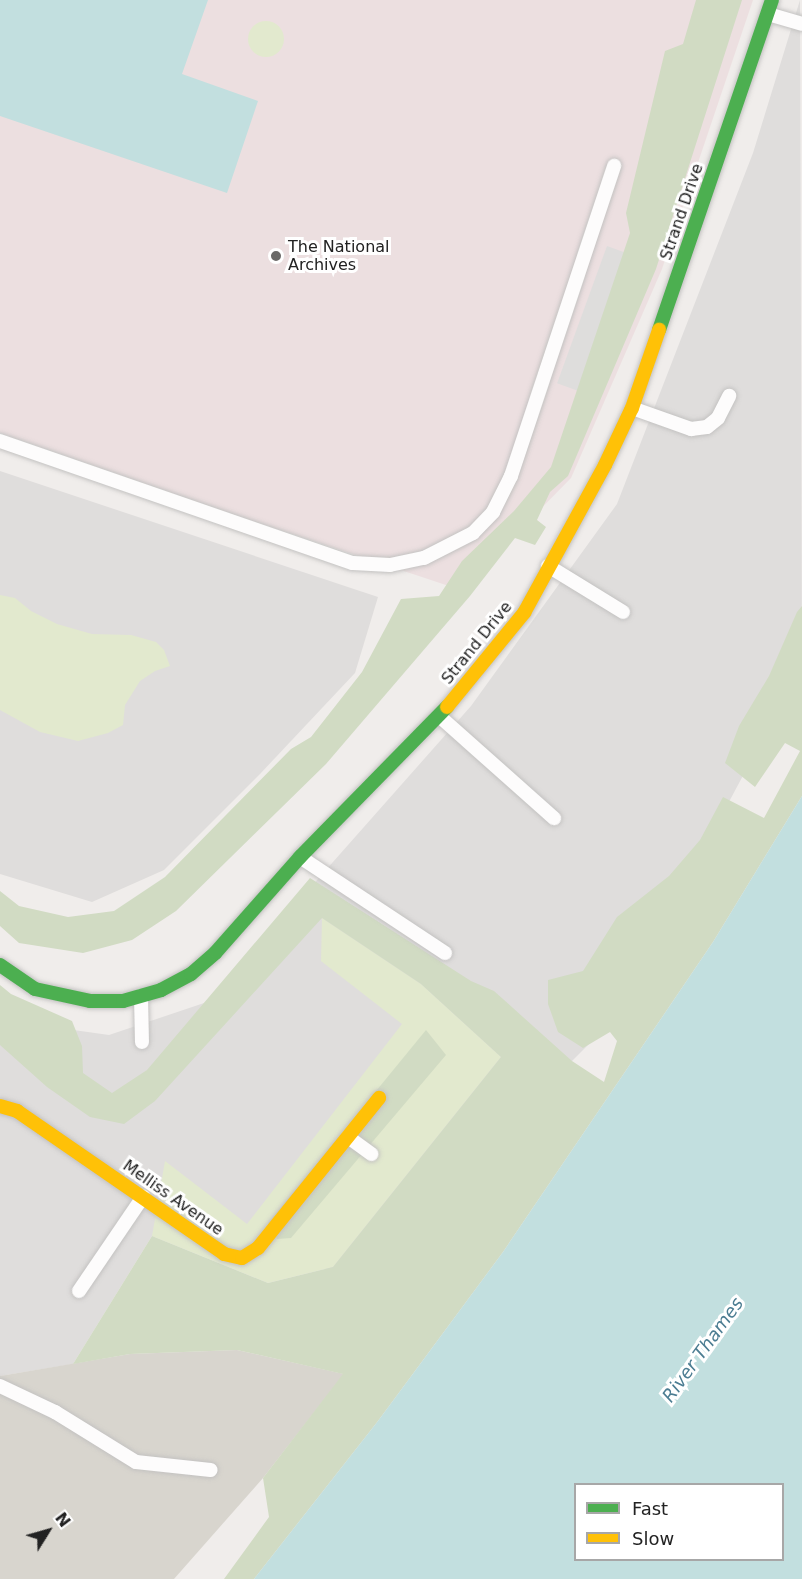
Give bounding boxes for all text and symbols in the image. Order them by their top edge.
street label: Strand Drive [657,161,707,263]
place label: The National Archives [288,237,390,275]
marker: The National Archives [269,249,283,263]
street label: Strand Drive [438,598,516,688]
street label: Melliss Avenue [119,1156,227,1240]
water label: River Thames [658,1294,748,1406]
legend [574,1483,784,1561]
text: Fast [632,1498,668,1519]
north arrow [18,1501,78,1561]
text: N [51,1509,74,1531]
text: Slow [632,1528,674,1549]

